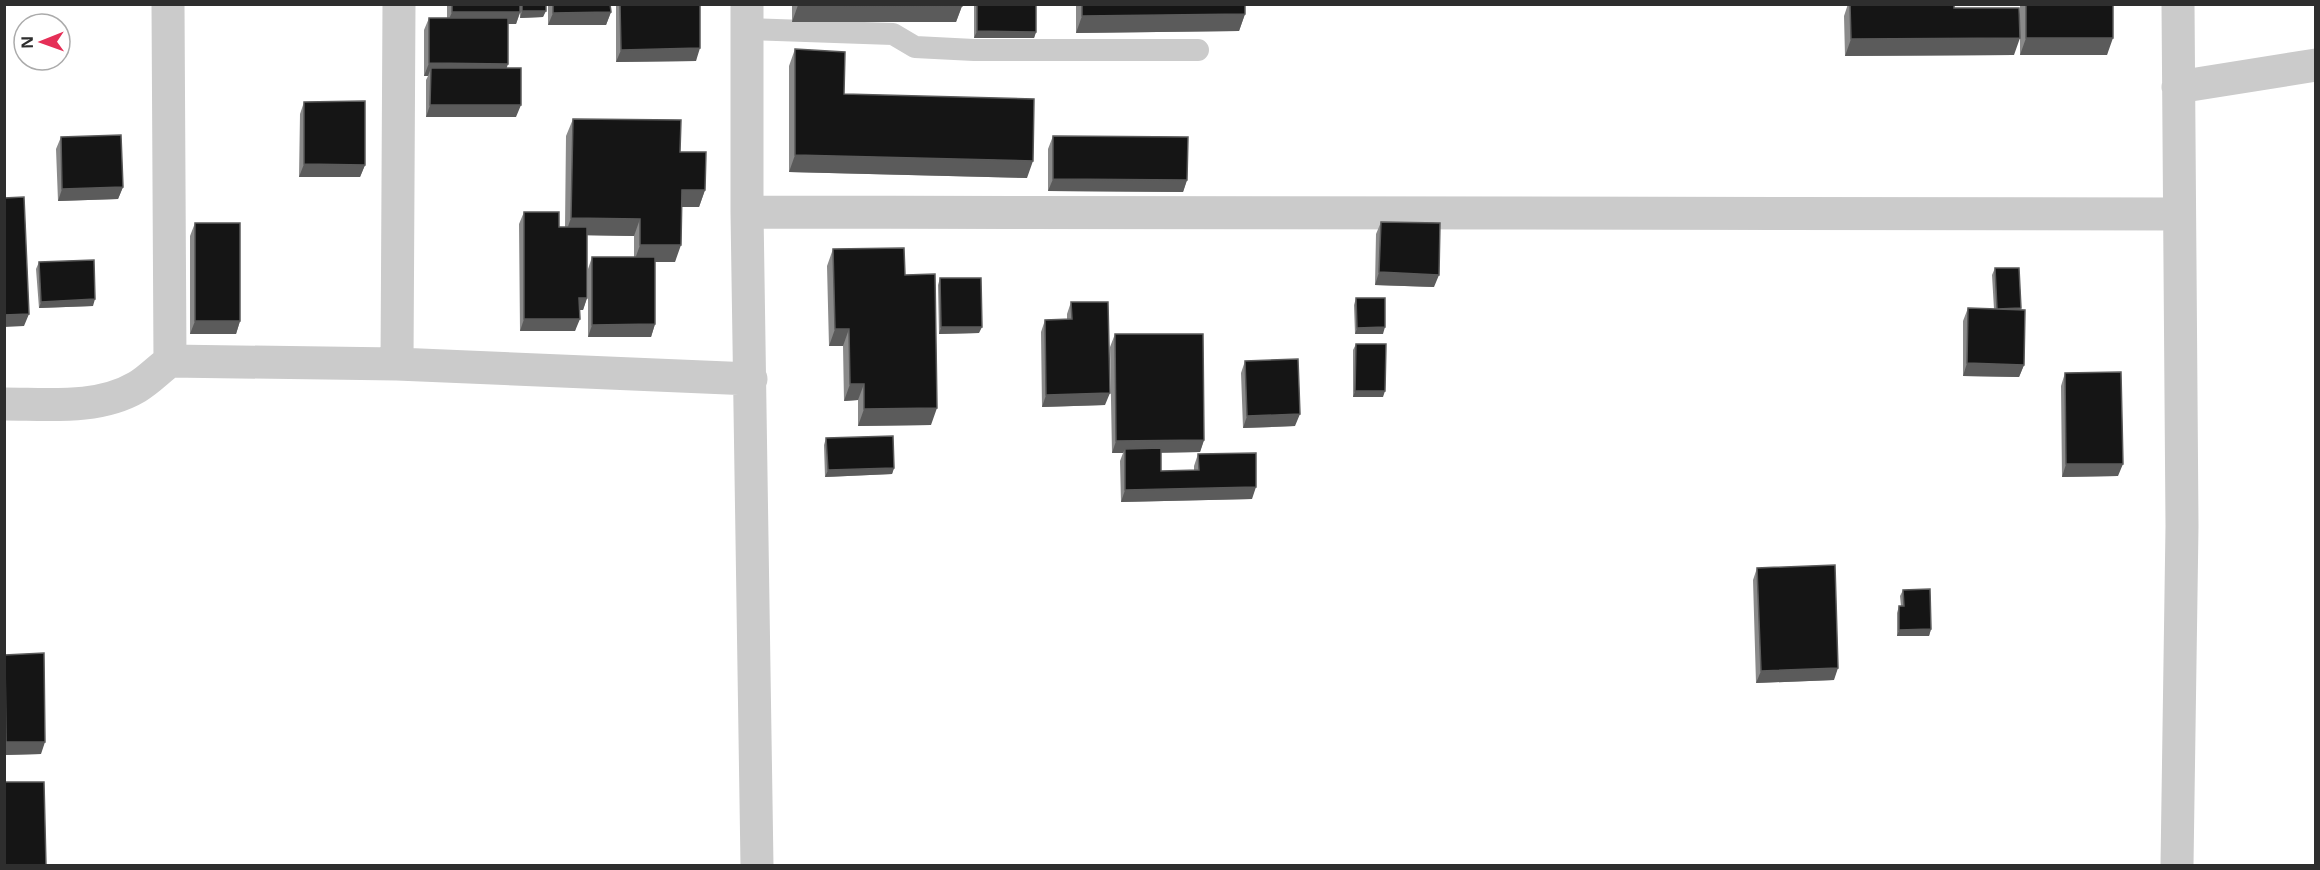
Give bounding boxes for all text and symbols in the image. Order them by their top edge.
north arrow [12,12,72,72]
text: N [16,36,38,49]

